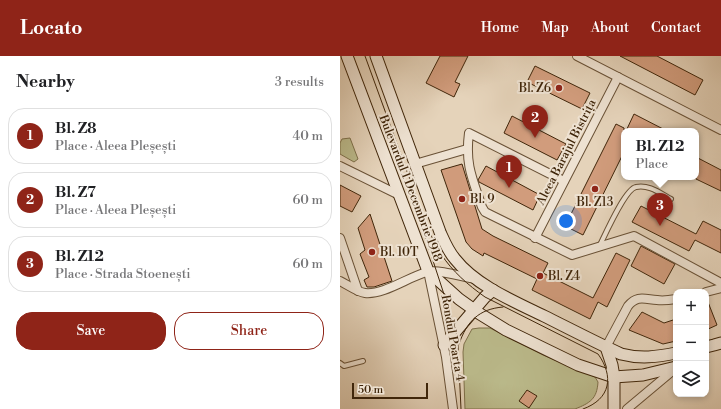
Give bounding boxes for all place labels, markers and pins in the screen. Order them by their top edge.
place label: Bl. Z6 [518,81,551,96]
marker: Bl. Z6 [554,83,564,93]
pin: 2 [522,105,548,138]
pin: 1 [496,155,522,188]
marker: Bl. Z13 [590,184,600,194]
place label: Bl. 9 [469,192,494,207]
pin: 3 [647,193,673,226]
marker: Bl. 9 [457,194,467,204]
place label: Bl. Z13 [576,195,614,210]
place label: Bl. 10T [379,245,419,260]
marker: Bl. 10T [367,247,377,257]
place label: Bl. Z4 [547,269,580,284]
marker: Bl. Z4 [535,271,545,281]

